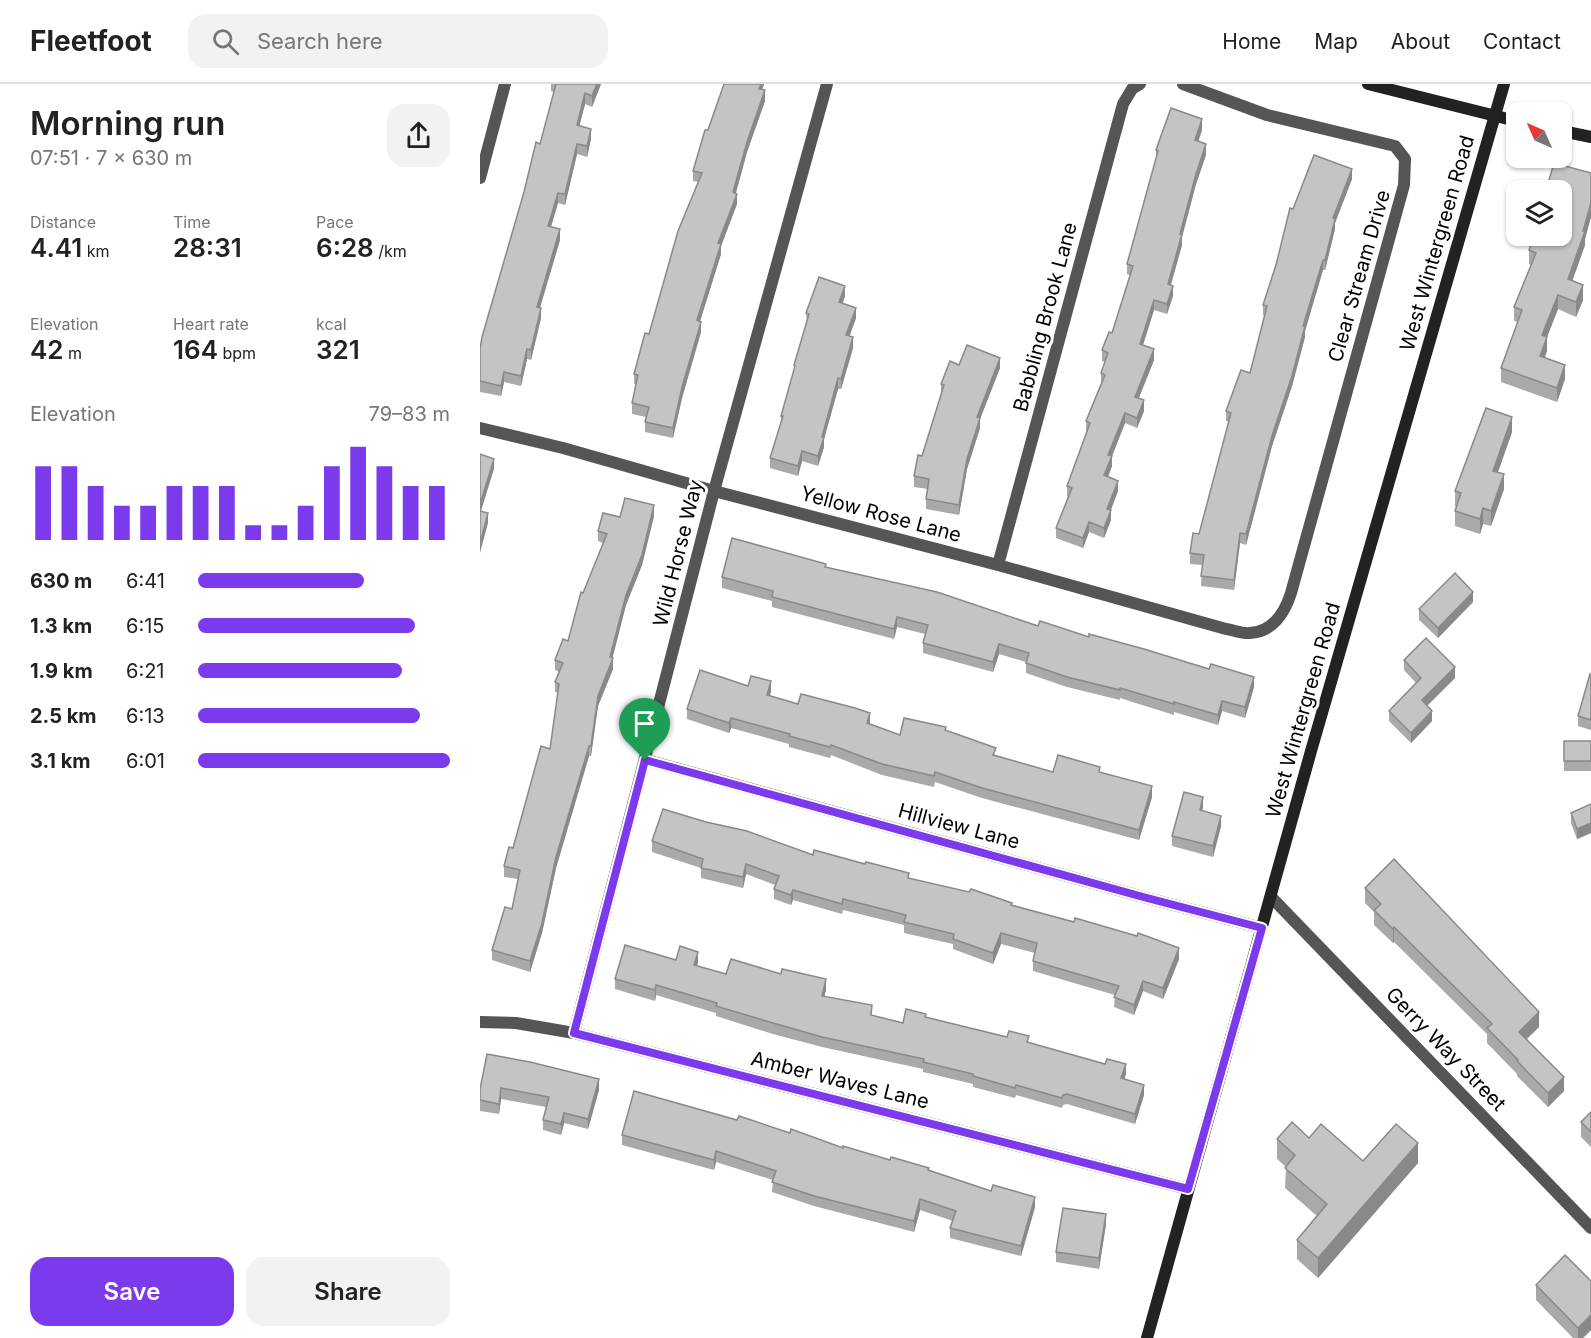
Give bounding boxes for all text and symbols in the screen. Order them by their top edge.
search box [188,14,608,68]
text: Fleetfoot [30,24,152,58]
icon: search [209,25,242,58]
text: Search here [257,28,383,54]
text: Home [1222,29,1281,54]
text: Map [1314,29,1358,54]
text: About [1391,29,1450,54]
text: Contact [1483,29,1561,54]
north arrow [1506,102,1572,168]
map controls [1506,102,1572,246]
text: Morning run [30,103,225,143]
button: share [387,104,450,167]
street label: West Wintergreen Road [1395,132,1479,354]
text: 07:51 · 7 × 630 m [30,146,192,170]
button: layers [1506,180,1572,246]
street label: Clear Stream Drive [1323,187,1395,365]
text: Distance [30,212,96,232]
text: Time [173,212,211,232]
text: Pace [316,212,354,232]
street label: Babbling Brook Lane [1008,220,1082,414]
text: 4.41 [30,232,82,263]
text: 28:31 [173,232,242,263]
text: 6:28 [316,232,374,263]
text: km [82,241,110,261]
text: /km [374,241,407,261]
text: Elevation [30,314,99,334]
text: Heart rate [173,314,249,334]
text: kcal [316,314,347,334]
text: 42 [30,334,64,365]
text: 164 [173,334,218,365]
text: 321 [316,334,360,365]
text: m [64,343,82,363]
text: bpm [218,343,256,363]
text: Elevation [30,402,116,426]
text: 79–83 m [369,402,450,426]
street label: Wild Horse Way [648,477,708,629]
street label: Yellow Rose Lane [798,481,964,547]
text: 630 m [30,569,92,593]
text: 6:41 [126,569,165,593]
street label: West Wintergreen Road [1261,599,1345,821]
text: 1.3 km [30,614,92,638]
text: 6:15 [126,614,164,638]
text: 1.9 km [30,659,93,683]
text: 6:21 [126,659,165,683]
pin [619,698,670,760]
text: 2.5 km [30,704,97,728]
text: 6:13 [126,704,165,728]
icon: arrive [628,707,661,740]
text: 3.1 km [30,749,91,773]
text: 6:01 [126,749,165,773]
street label: Hillview Lane [896,798,1022,854]
street label: Gerry Way Street [1381,982,1511,1116]
street label: Amber Waves Lane [748,1046,932,1114]
button: Save [30,1257,234,1326]
button: Share [246,1257,450,1326]

